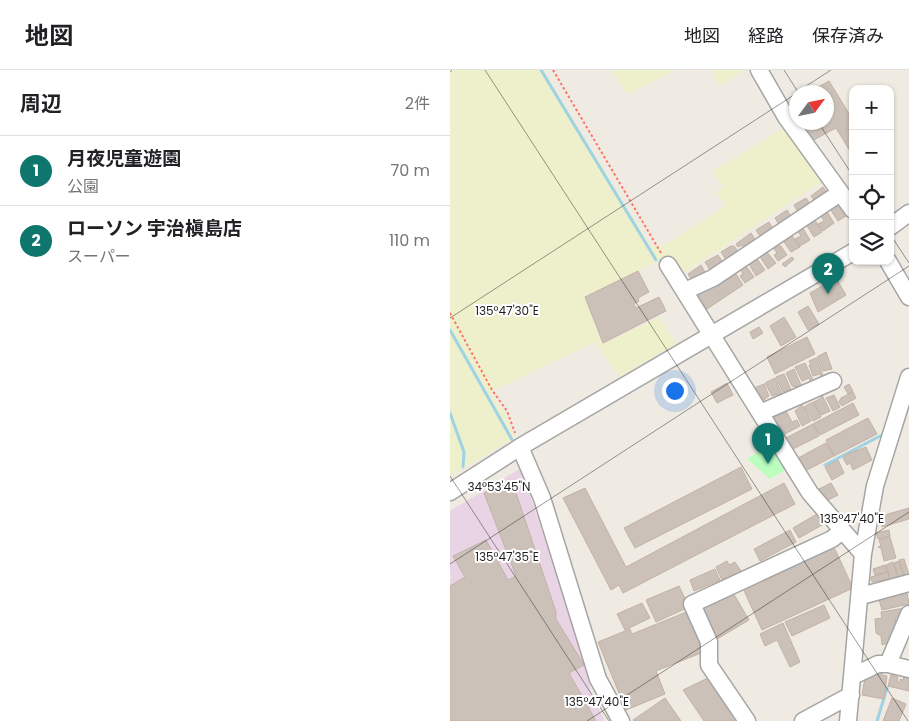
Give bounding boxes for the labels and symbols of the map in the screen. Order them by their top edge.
north arrow [789,85,834,130]
pin: 2 [812,253,844,294]
text: 135°47'30"E [475,302,539,319]
your location [662,378,688,404]
pin: 1 [752,423,784,464]
text: 34°53'45"N [467,478,531,495]
text: 135°47'40"E [820,510,884,527]
text: 135°47'35"E [475,548,539,565]
text: 135°47'40"E [565,693,629,710]

